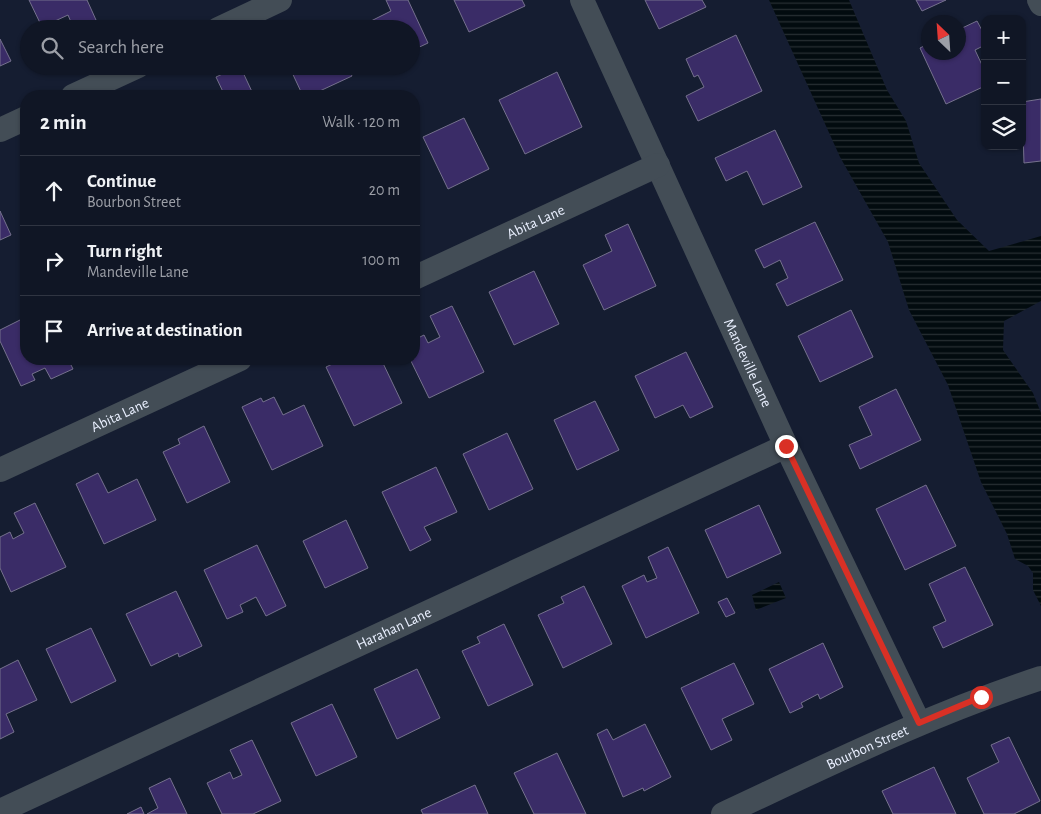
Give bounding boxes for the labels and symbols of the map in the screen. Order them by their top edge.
north arrow [921,15,966,60]
street label: Abita Lane [505,202,567,242]
street label: Mandeville Lane [721,317,774,410]
street label: Abita Lane [89,395,151,435]
route end [775,435,798,458]
street label: Harahan Lane [354,605,434,653]
route start [970,686,993,709]
street label: Bourbon Street [824,723,911,773]

